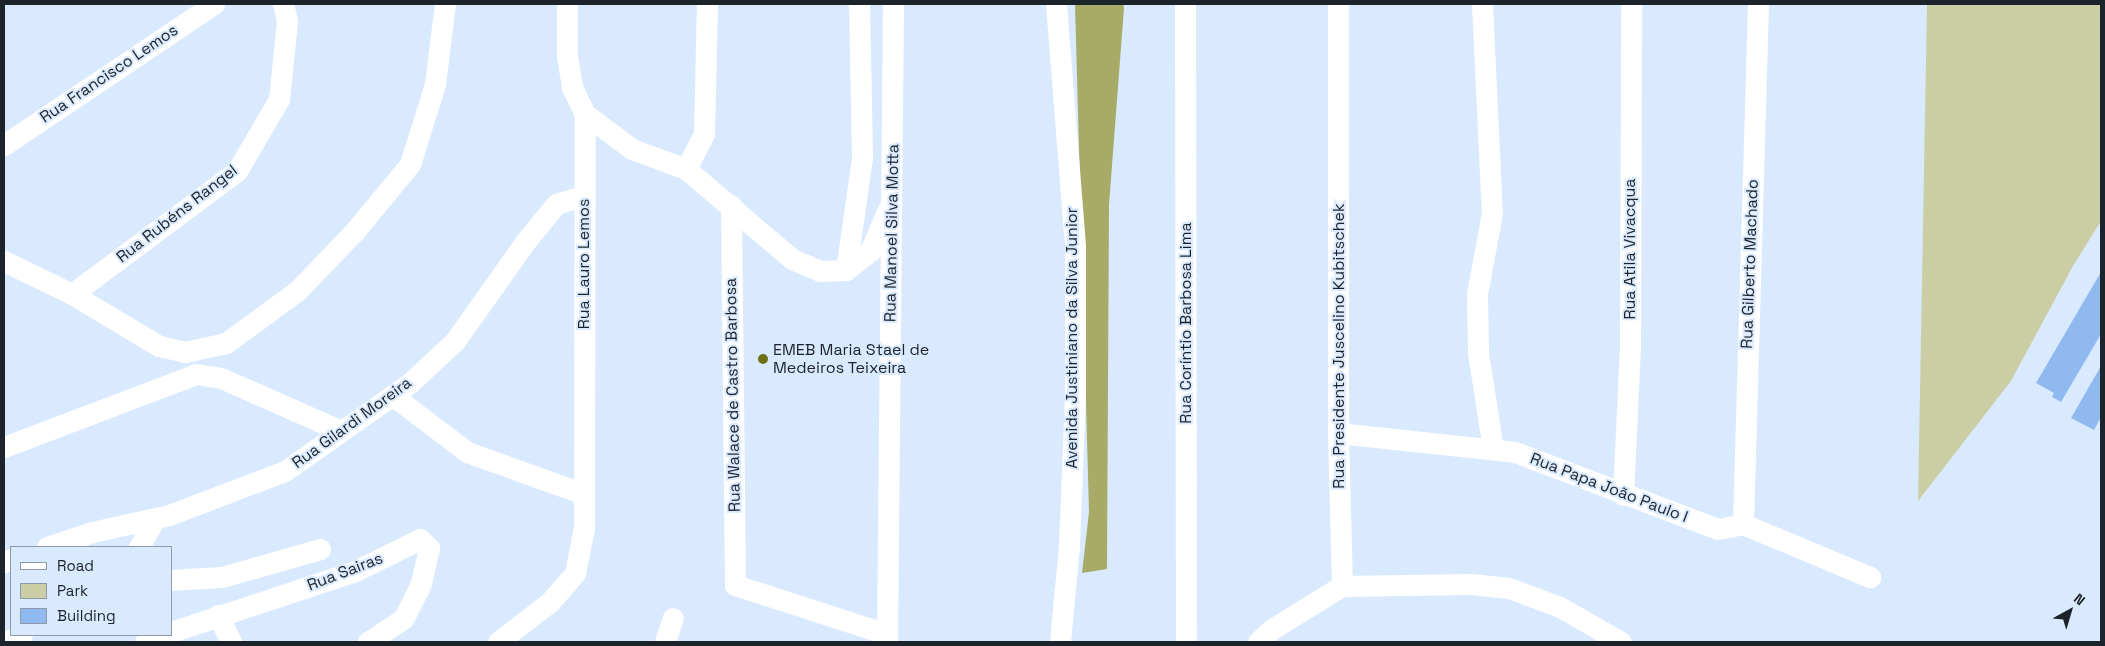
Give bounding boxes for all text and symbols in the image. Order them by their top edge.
street label: Rua Francisco Lemos [36,21,182,127]
street label: Rua Manoel Silva Motta [881,144,903,322]
street label: Rua Rubéns Rangel [113,161,241,267]
street label: Rua Atila Vivacqua [1620,178,1640,320]
street label: Rua Gilberto Machado [1737,179,1763,349]
street label: Rua Lauro Lemos [574,199,594,329]
street label: Rua Presidente Juscelino Kubitschek [1329,203,1349,489]
street label: Avenida Justiniano da Silva Junior [1062,207,1082,469]
street label: Rua Coríntio Barbosa Lima [1176,222,1196,424]
street label: Rua Walace de Castro Barbosa [721,278,745,512]
place label: EMEB Maria Stael de Medeiros Teixeira [773,340,929,378]
marker: EMEB Maria Stael de Medeiros Teixeira [757,353,769,365]
street label: Rua Gilardi Moreira [289,373,415,473]
street label: Rua Papa João Paulo I [1527,449,1691,527]
legend [10,546,172,636]
street label: Rua Sairas [304,549,386,595]
text: Road [57,556,94,575]
text: Park [57,581,88,600]
north arrow [2045,586,2095,636]
text: N [2070,589,2089,609]
text: Building [57,606,116,625]

